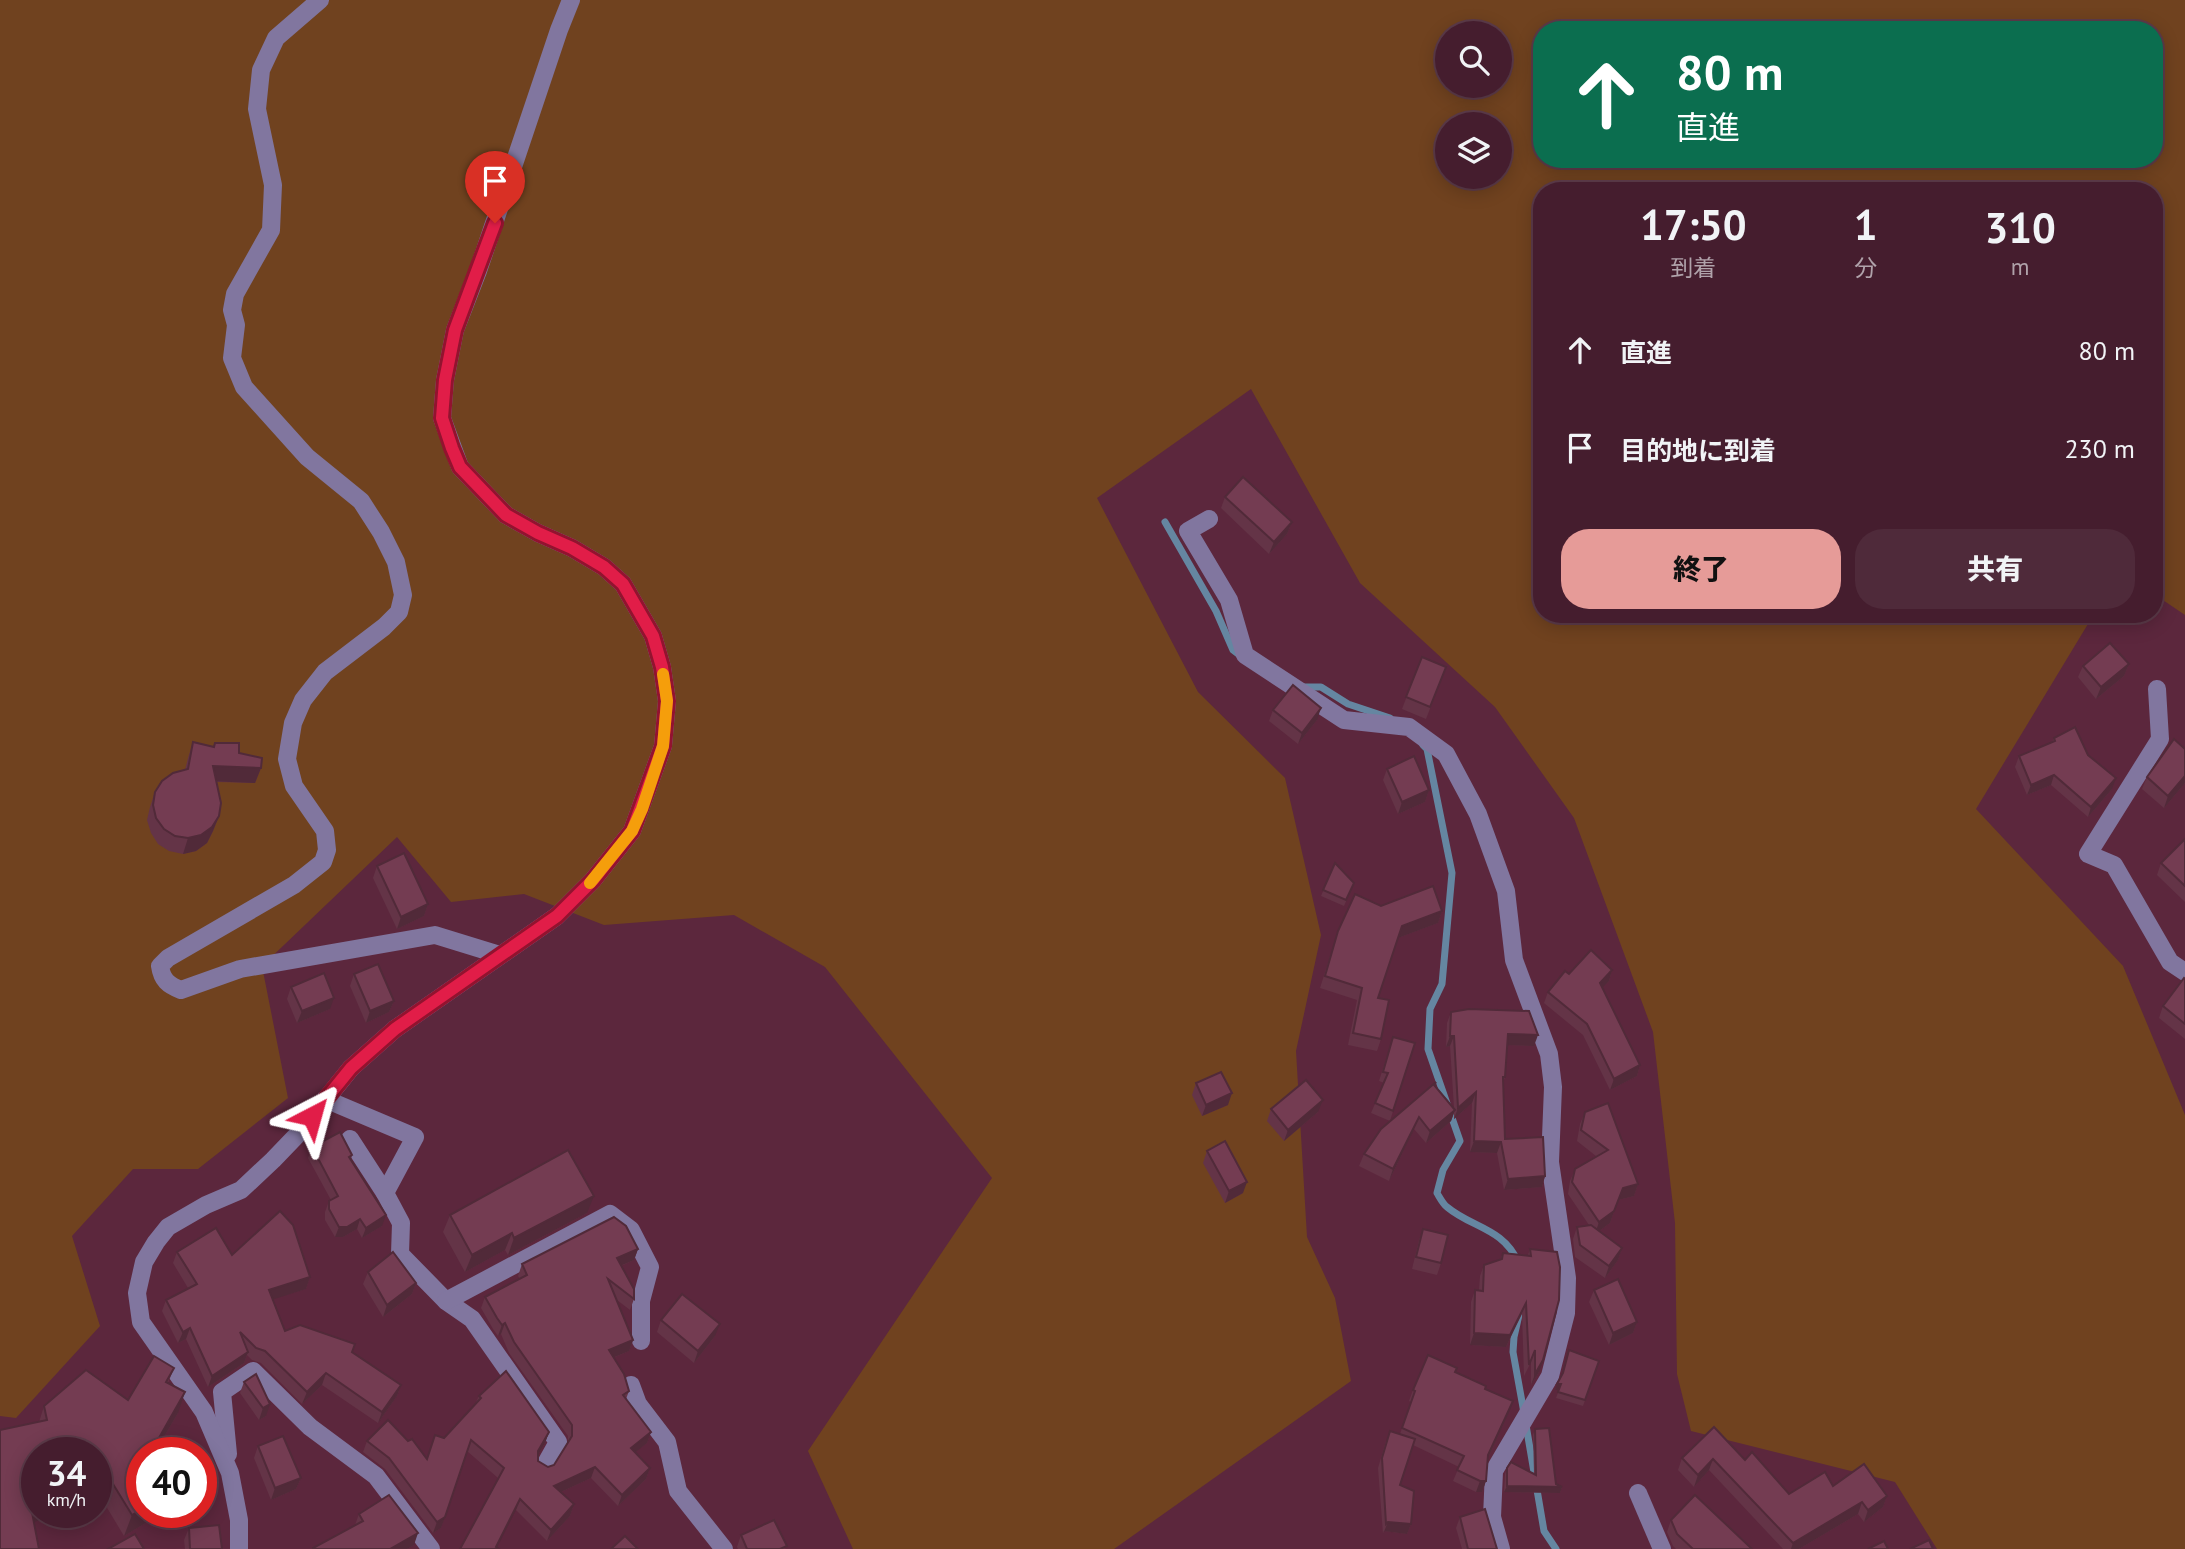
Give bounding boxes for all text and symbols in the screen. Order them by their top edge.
map controls [1435,21,1512,189]
button: search [1435,21,1512,98]
text: 80 m [1676,40,1783,104]
icon: ahead [1561,49,1652,140]
text: 直進 [1676,106,1740,148]
button: layers [1435,112,1512,189]
pin [465,151,525,223]
icon: arrive [476,162,514,200]
text: 17:50 [1640,197,1747,252]
text: 1 [1854,197,1877,252]
text: 310 [1984,200,2056,255]
text: m [2011,252,2030,281]
text: 到着 [1670,253,1716,282]
text: 分 [1854,253,1877,282]
icon: ahead [1561,331,1599,369]
text: 80 m [2079,334,2135,367]
text: 直進 [1620,336,1672,369]
icon: arrive [1561,429,1599,467]
text: 230 m [2064,432,2135,465]
text: 目的地に到着 [1620,434,1776,467]
button: 終了 [1561,529,1841,609]
button: 共有 [1855,529,2135,609]
position arrow [275,1079,349,1153]
speed limit sign: 40 [126,1437,217,1528]
text: 34 [47,1450,86,1496]
text: km/h [47,1488,86,1511]

